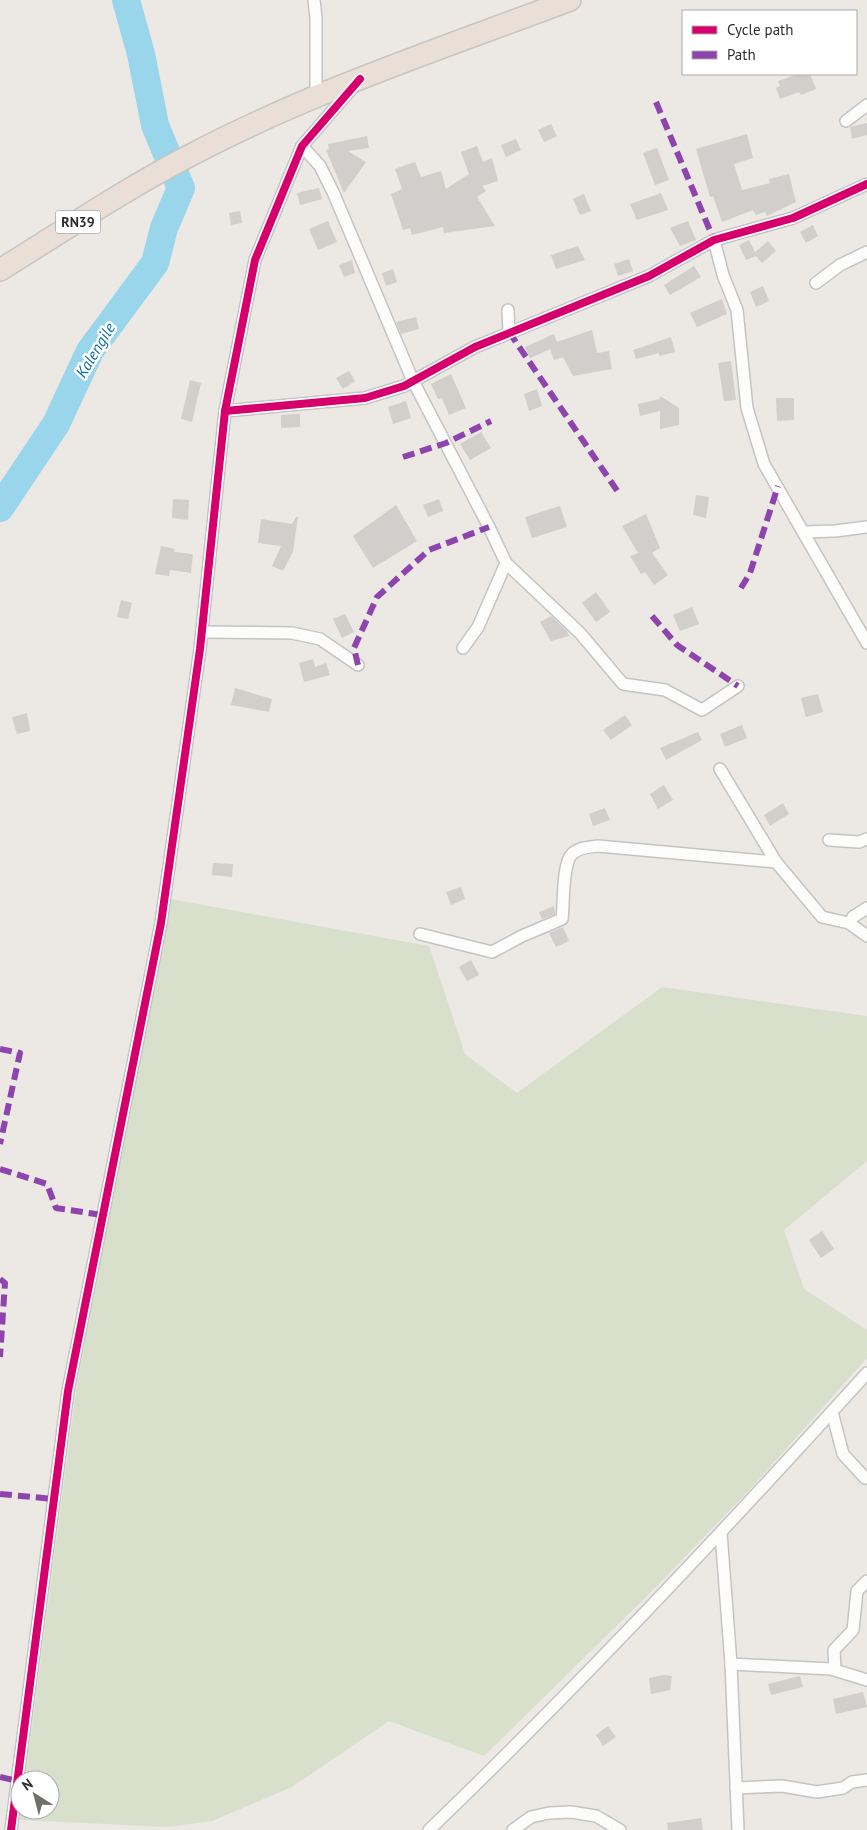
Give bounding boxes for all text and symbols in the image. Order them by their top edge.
legend [682,10,857,75]
text: Cycle path [727,20,793,39]
text: Path [727,45,756,64]
road number: RN39 [56,210,100,233]
water label: Kalengile [71,318,119,381]
north arrow [10,1770,60,1820]
text: N [18,1774,36,1794]

